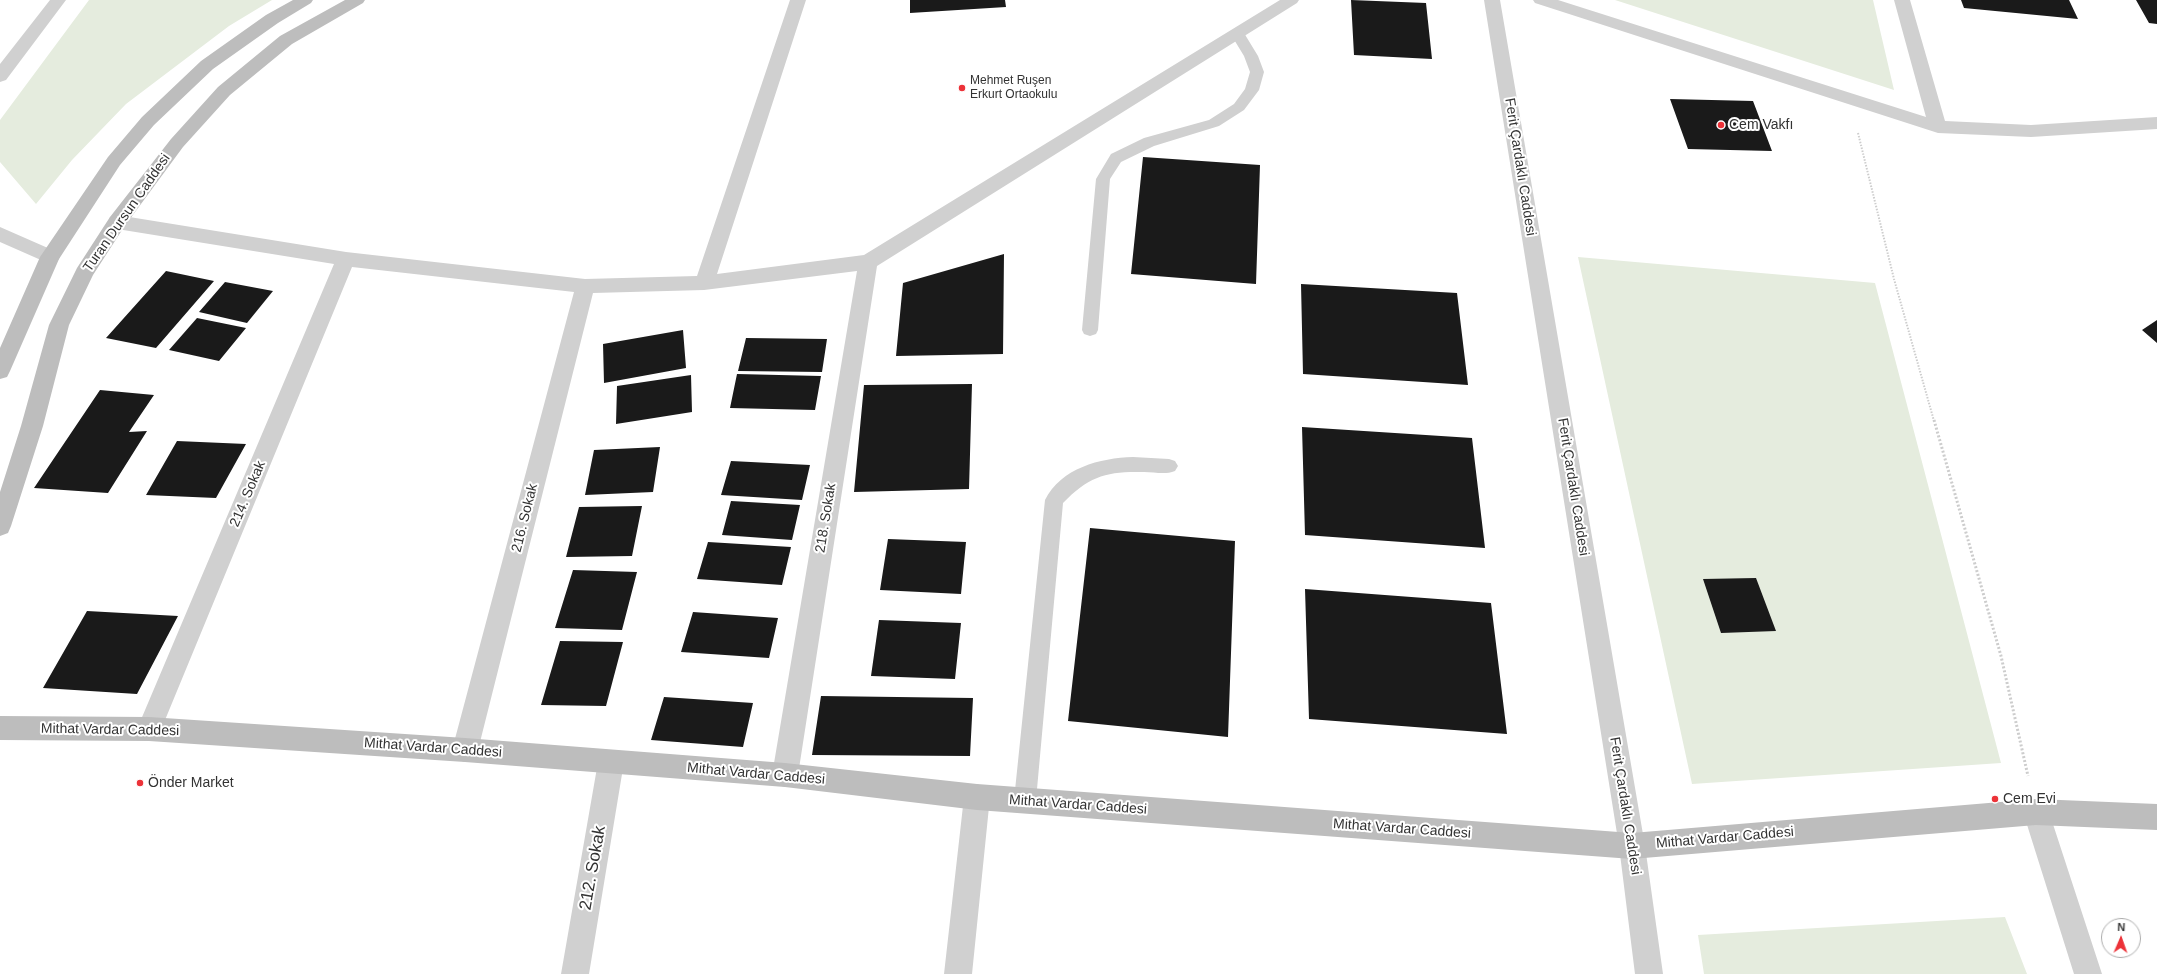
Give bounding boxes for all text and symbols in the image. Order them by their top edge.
place label: Mehmet Ruşen Erkurt Ortaokulu [970,74,1057,102]
marker: Mehmet Ruşen Erkurt Ortaokulu [957,83,967,93]
street label: Ferit Çardaklı Caddesi [1501,97,1539,237]
place label: Cem Vakfı [1729,117,1793,133]
marker: Cem Vakfı [1716,120,1726,130]
street label: Turan Dursun Caddesi [80,151,174,275]
street label: Ferit Çardaklı Caddesi [1554,417,1592,557]
street label: 214. Sokak [227,458,269,530]
street label: 216. Sokak [508,482,542,554]
street label: 218. Sokak [812,482,840,554]
street label: Mithat Vardar Caddesi [41,720,179,740]
street label: Mithat Vardar Caddesi [363,735,503,761]
street label: Ferit Çardaklı Caddesi [1606,736,1644,876]
street label: Mithat Vardar Caddesi [686,760,826,788]
place label: Önder Market [148,775,234,791]
marker: Önder Market [135,778,145,788]
place label: Cem Evi [2003,791,2056,807]
street label: Mithat Vardar Caddesi [1008,792,1148,818]
marker: Cem Evi [1990,794,2000,804]
street label: Mithat Vardar Caddesi [1332,816,1472,842]
street label: 212. Sokak [576,824,610,912]
street label: Mithat Vardar Caddesi [1655,824,1795,852]
north arrow [2101,918,2141,958]
text: N [2117,921,2126,933]

